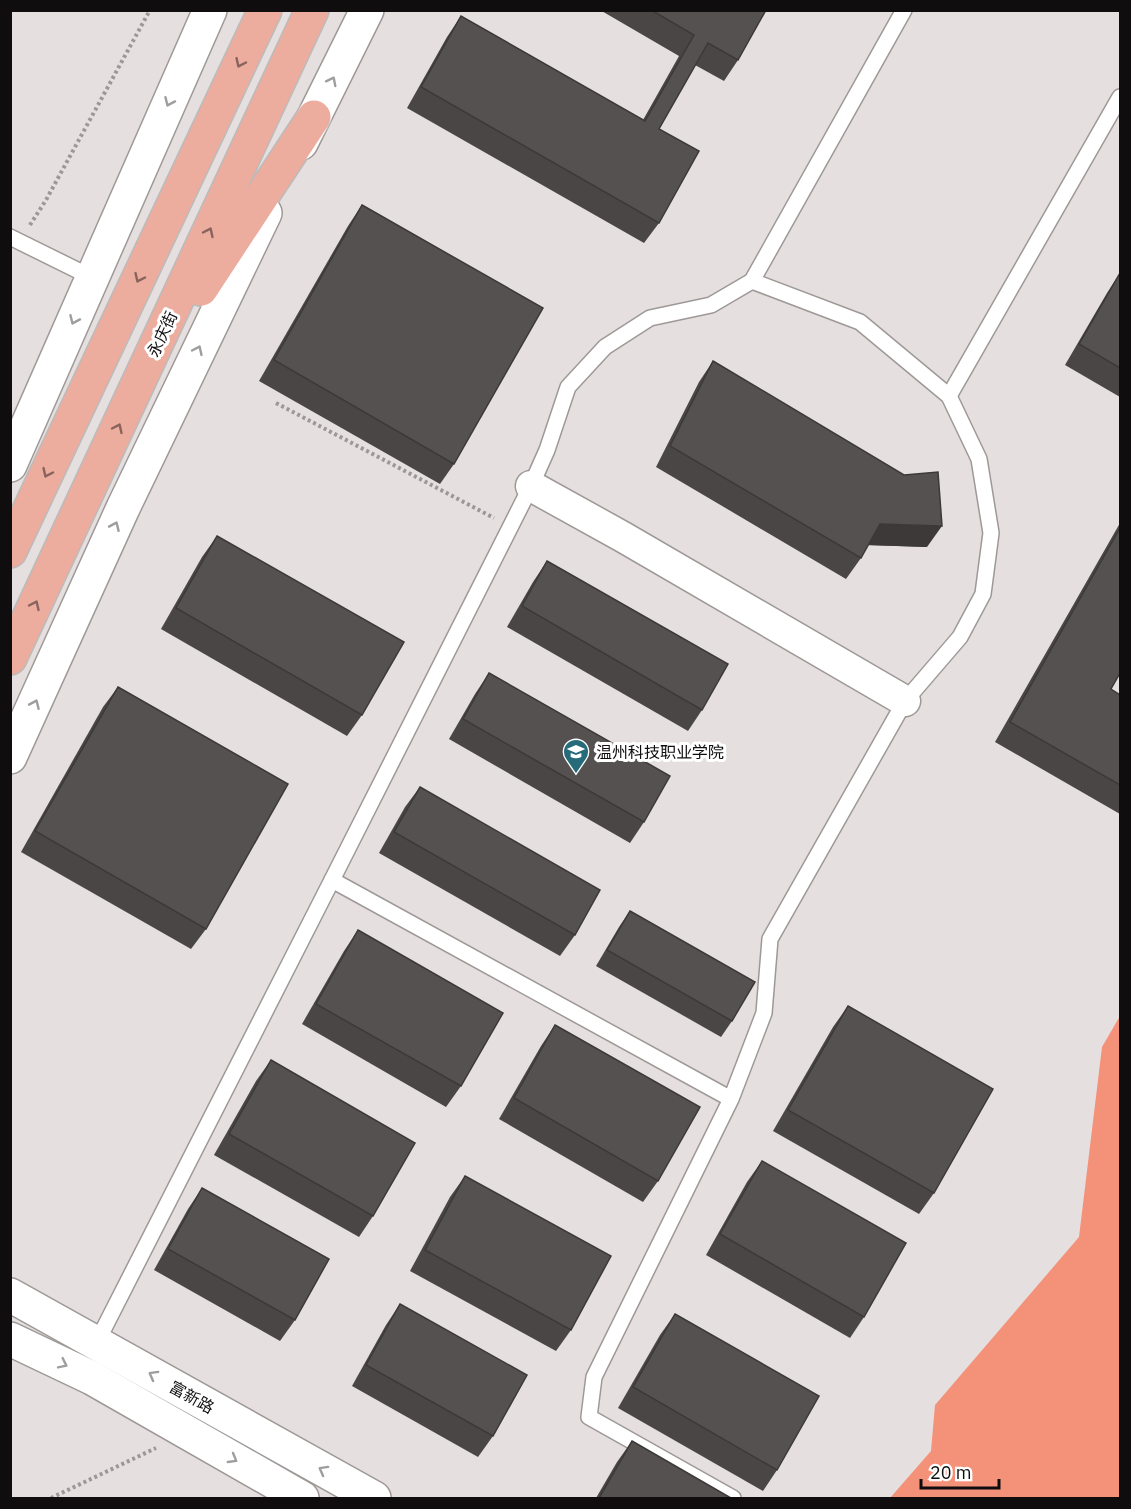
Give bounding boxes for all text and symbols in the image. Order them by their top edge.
one-way arrow [236,57,248,68]
one-way arrow [324,77,336,88]
one-way arrow [164,96,176,107]
one-way arrow [202,228,214,239]
one-way arrow [135,271,147,282]
street label: 永庆街 [143,308,181,360]
one-way arrow [70,313,82,324]
one-way arrow [191,345,203,356]
one-way arrow [110,424,122,435]
one-way arrow [43,467,55,478]
one-way arrow [108,522,120,533]
one-way arrow [28,600,40,611]
one-way arrow [27,699,39,710]
school or university icon: 温州科技职业学院 [561,737,591,775]
place label: 温州科技职业学院 [596,742,724,762]
one-way arrow [57,1357,68,1369]
one-way arrow [148,1371,159,1382]
street label: 富新路 [166,1377,218,1417]
one-way arrow [227,1452,237,1464]
scale bar [921,1452,999,1490]
text: 20 m [930,1461,972,1484]
one-way arrow [319,1466,329,1477]

